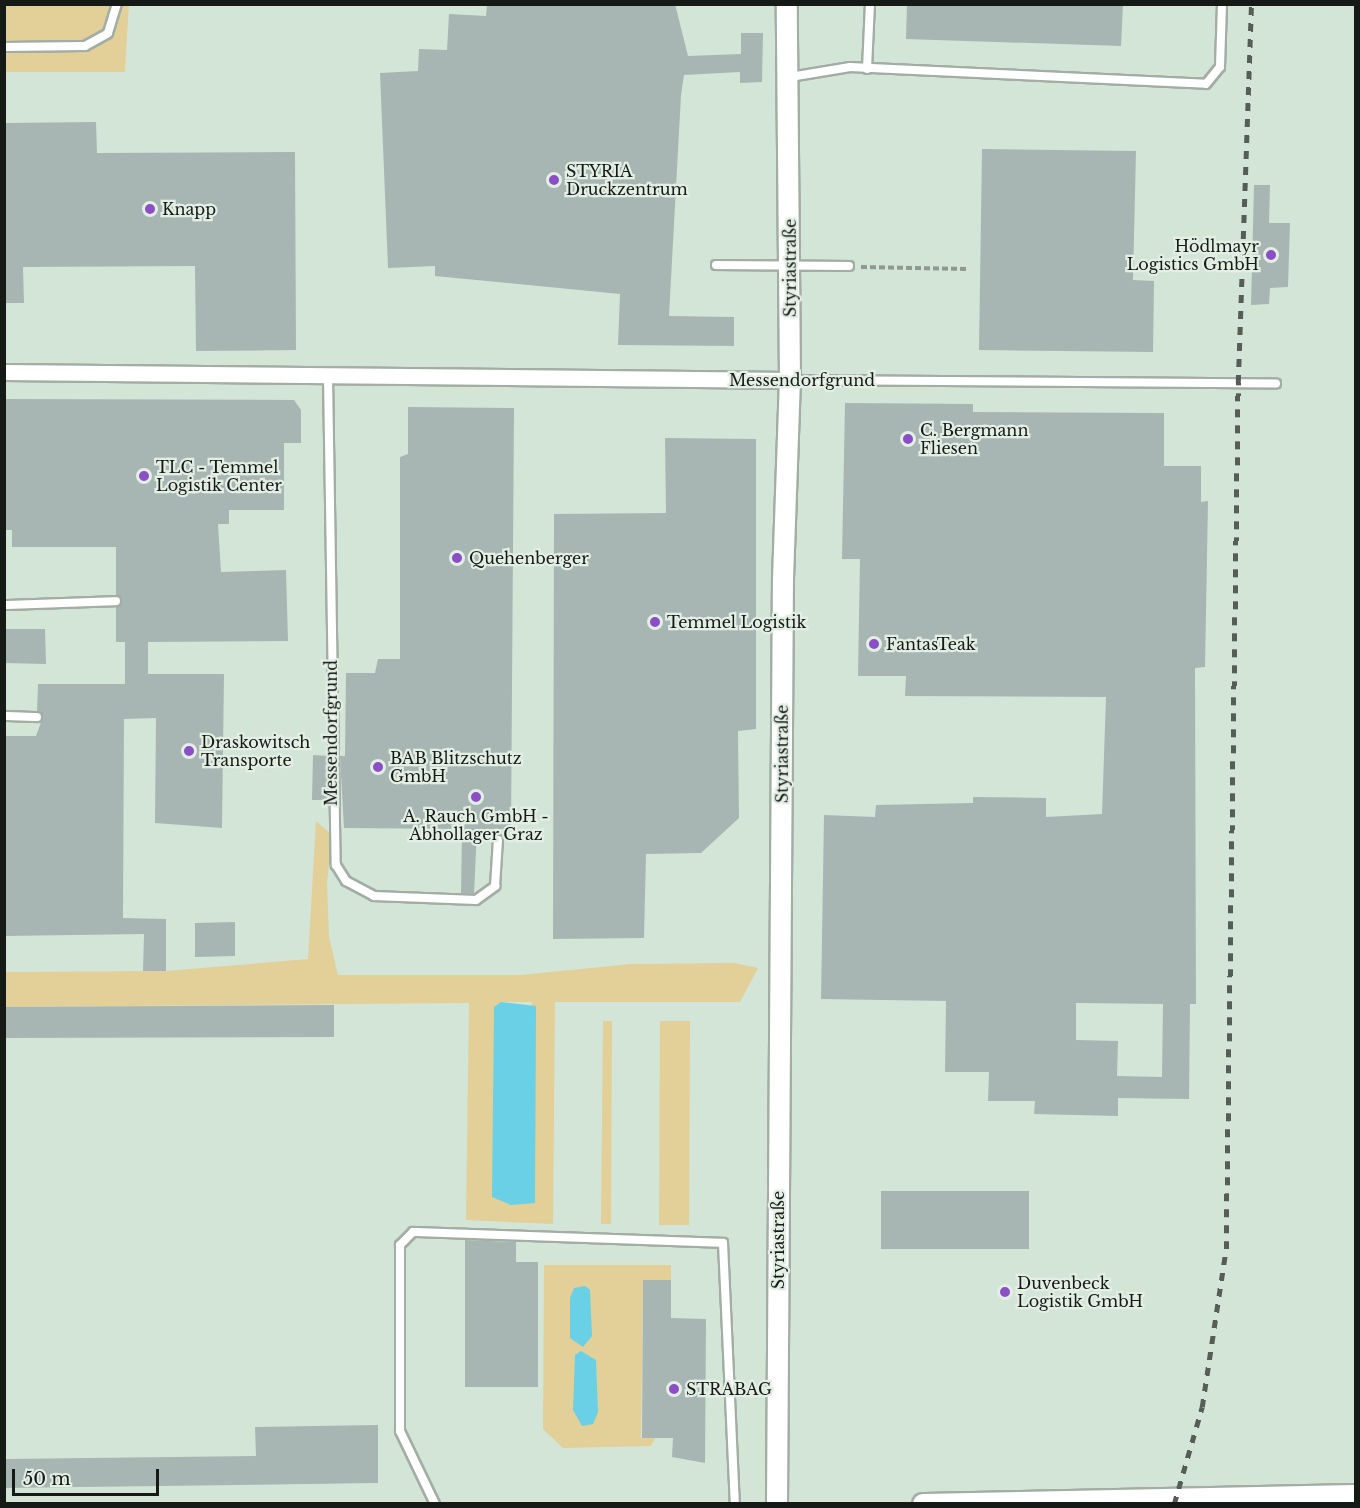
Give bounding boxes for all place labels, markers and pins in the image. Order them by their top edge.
place label: STYRIA Druckzentrum [566,161,688,199]
marker: STYRIA Druckzentrum [547,173,561,187]
place label: Knapp [162,199,216,219]
marker: Knapp [143,202,157,216]
place label: Hödlmayr Logistics GmbH [1127,236,1259,274]
marker: Hödlmayr Logistics GmbH [1264,248,1278,262]
place label: C. Bergmann Fliesen [920,420,1028,458]
marker: C. Bergmann Fliesen [901,432,915,446]
place label: TLC - Temmel Logistik Center [156,457,282,495]
marker: TLC - Temmel Logistik Center [137,469,151,483]
place label: Quehenberger [469,548,589,568]
marker: Quehenberger [450,551,464,565]
place label: Temmel Logistik [667,612,806,632]
marker: Temmel Logistik [648,615,662,629]
place label: FantasTeak [886,634,976,654]
marker: FantasTeak [867,637,881,651]
place label: Draskowitsch Transporte [201,732,310,770]
marker: Draskowitsch Transporte [182,744,196,758]
place label: BAB Blitzschutz GmbH [390,748,522,786]
marker: BAB Blitzschutz GmbH [371,760,385,774]
marker: A. Rauch GmbH - Abhollager Graz [469,790,483,804]
place label: A. Rauch GmbH - Abhollager Graz [403,806,549,844]
place label: Duvenbeck Logistik GmbH [1017,1273,1143,1311]
marker: Duvenbeck Logistik GmbH [998,1285,1012,1299]
place label: STRABAG [686,1379,772,1399]
marker: STRABAG [667,1382,681,1396]

